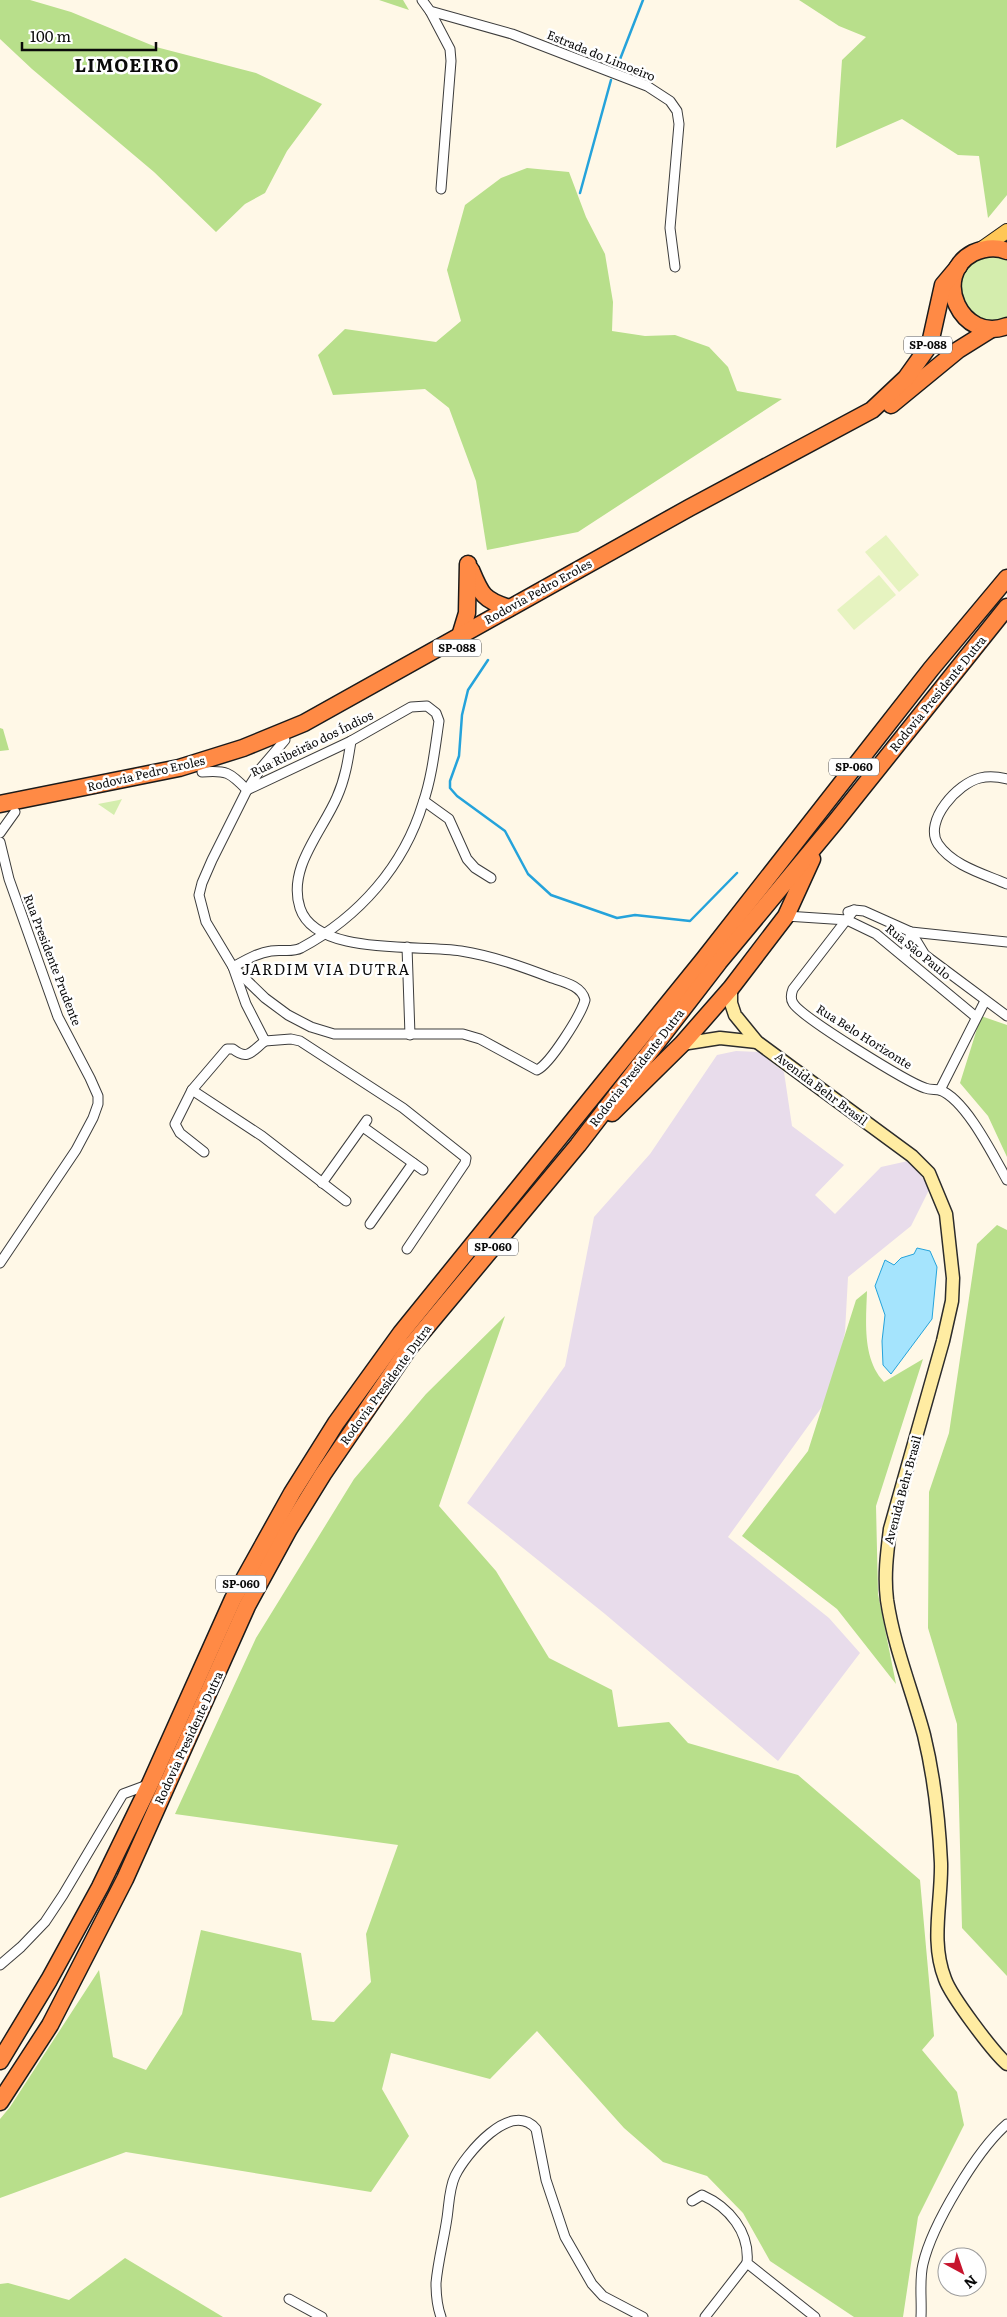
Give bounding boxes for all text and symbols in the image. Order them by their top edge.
scale bar [22,20,156,52]
text: 100 m [30,24,71,47]
street label: Estrada do Limoeiro [544,25,658,85]
district label: LIMOEIRO [75,51,179,78]
road number: SP-088 [904,336,952,354]
street label: Rodovia Pedro Eroles [480,554,595,628]
street label: Rodovia Presidente Dutra [885,631,990,755]
road number: SP-088 [433,640,481,656]
street label: Rua Ribeirão dos Índios [247,705,376,781]
street label: Rodovia Pedro Eroles [85,751,207,795]
road number: SP-060 [829,759,879,776]
street label: Rua Presidente Prudente [20,891,86,1028]
street label: Rua São Paulo [882,919,955,983]
district label: JARDIM VIA DUTRA [242,957,410,980]
street label: Rua Belo Horizonte [813,999,916,1073]
street label: Rodovia Presidente Dutra [584,1004,688,1130]
street label: Avenida Behr Brasil [771,1047,872,1129]
road number: SP-060 [468,1238,518,1256]
street label: Rodovia Presidente Dutra [335,1320,435,1448]
street label: Avenida Behr Brasil [879,1433,925,1546]
road number: SP-060 [216,1576,266,1592]
street label: Rodovia Presidente Dutra [149,1668,227,1807]
north arrow [937,2247,987,2297]
text: N [960,2271,982,2294]

